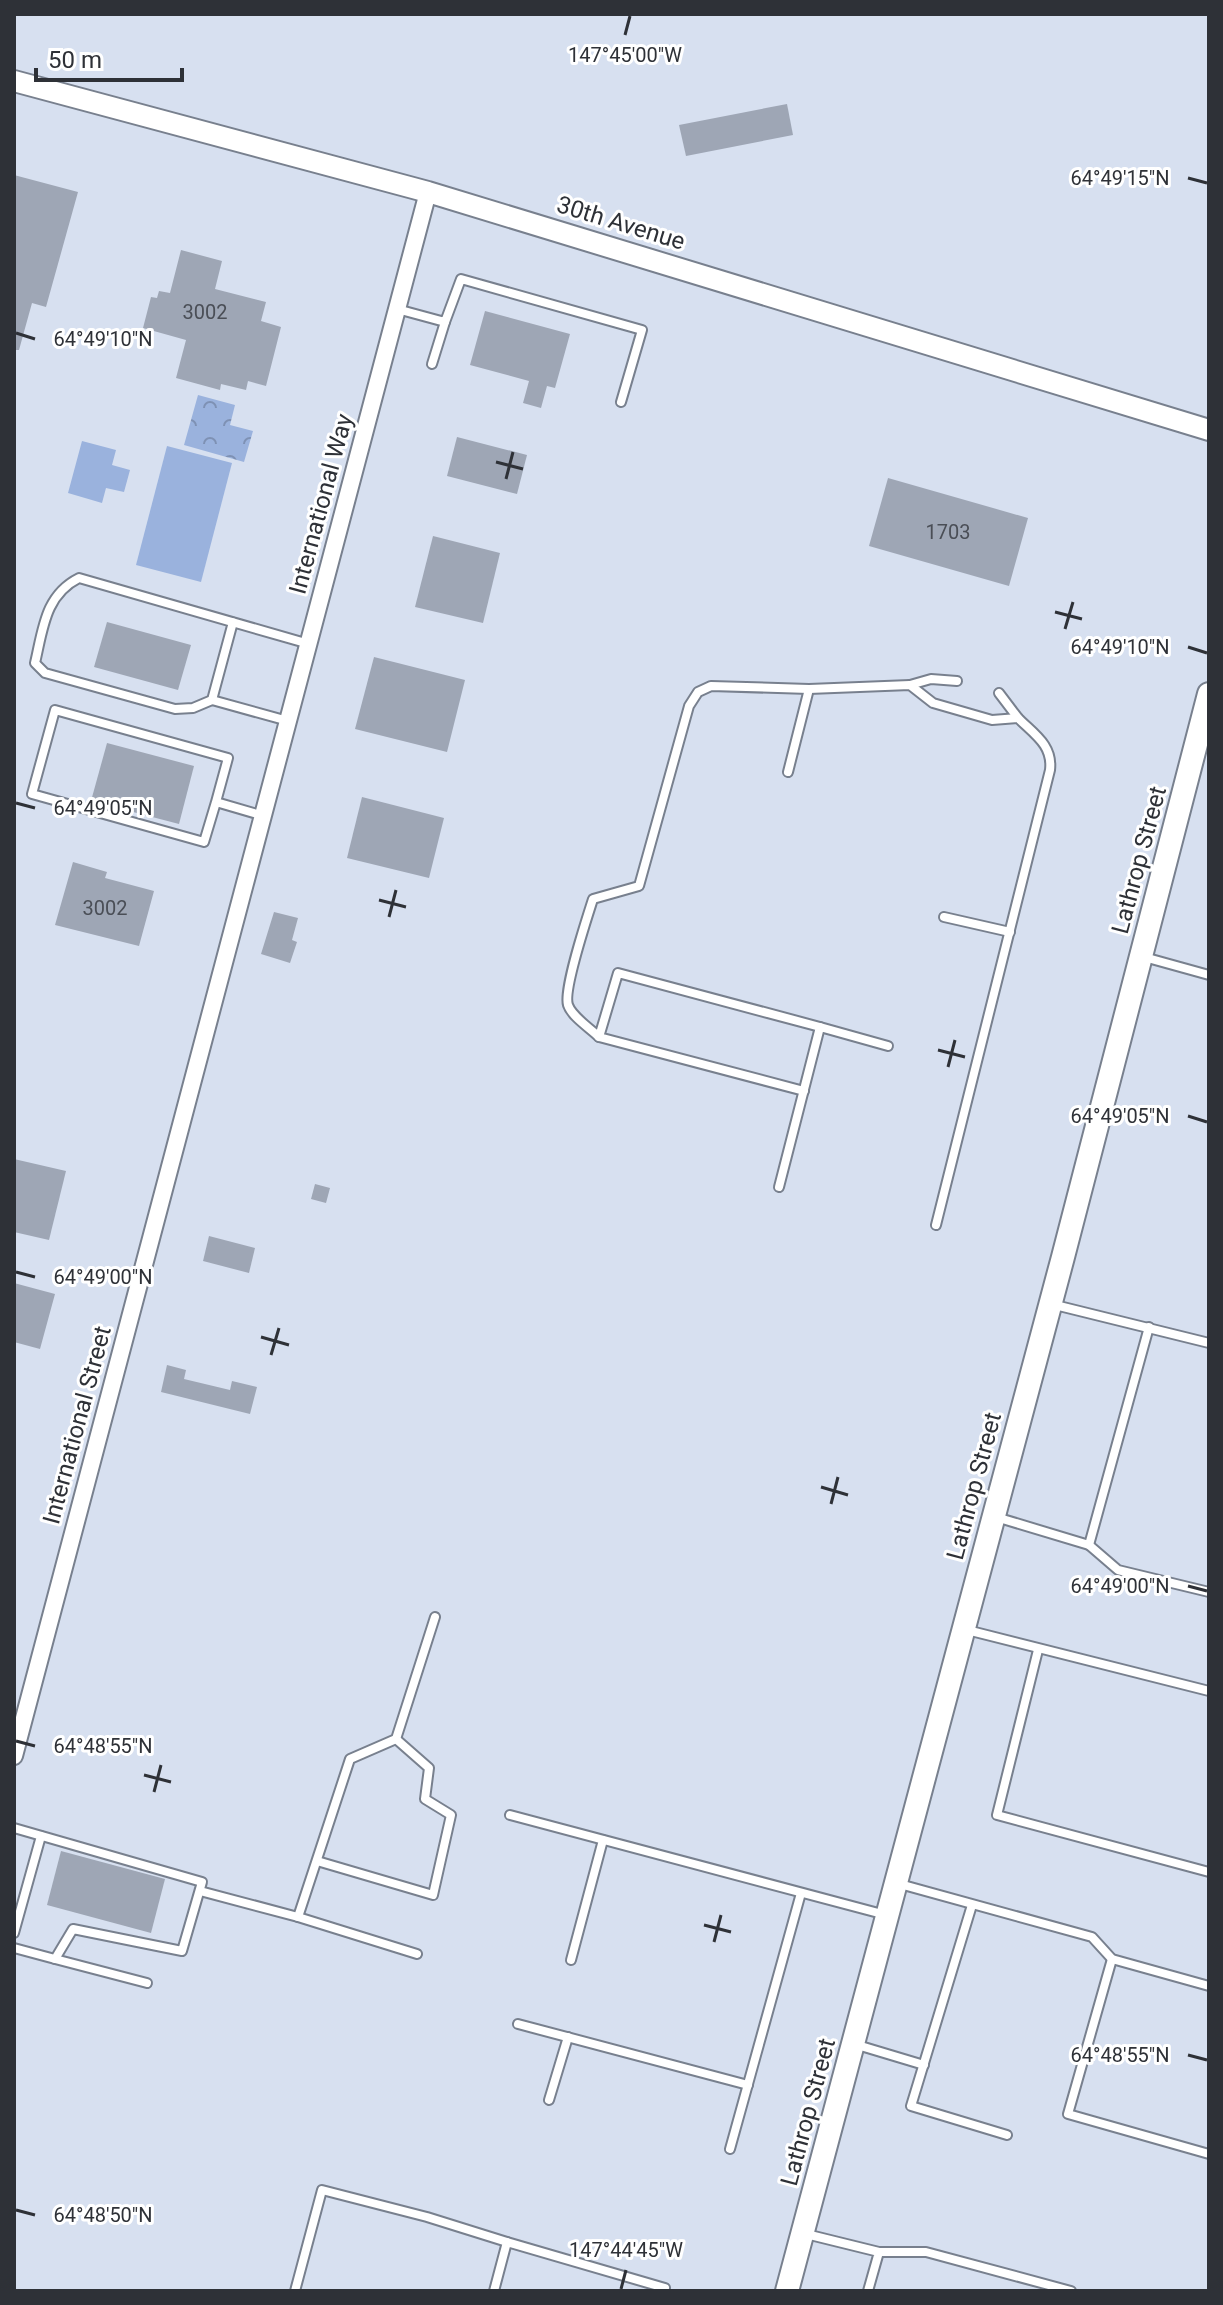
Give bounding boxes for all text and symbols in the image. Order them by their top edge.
scale bar [36,32,182,82]
text: 147°45'00"W [568,43,682,67]
text: 50 m [48,46,102,74]
text: 64°49'15"N [1070,166,1170,190]
street label: 30th Avenue [554,190,688,256]
house number: 3002 [183,300,227,324]
text: 64°49'10"N [53,327,153,351]
street label: International Way [283,410,359,597]
house number: 1703 [926,520,970,544]
text: 64°49'10"N [1070,635,1170,659]
street label: Lathrop Street [1106,783,1172,937]
text: 64°49'05"N [53,796,153,820]
house number: 3002 [83,896,127,920]
text: 64°49'05"N [1070,1104,1170,1128]
text: 64°49'00"N [53,1265,153,1289]
street label: International Street [37,1323,117,1527]
street label: Lathrop Street [941,1409,1007,1563]
text: 64°49'00"N [1070,1574,1170,1598]
text: 64°48'55"N [53,1734,153,1758]
street label: Lathrop Street [775,2035,841,2189]
text: 64°48'55"N [1070,2043,1170,2067]
text: 64°48'50"N [53,2203,153,2227]
text: 147°44'45"W [569,2238,683,2262]

